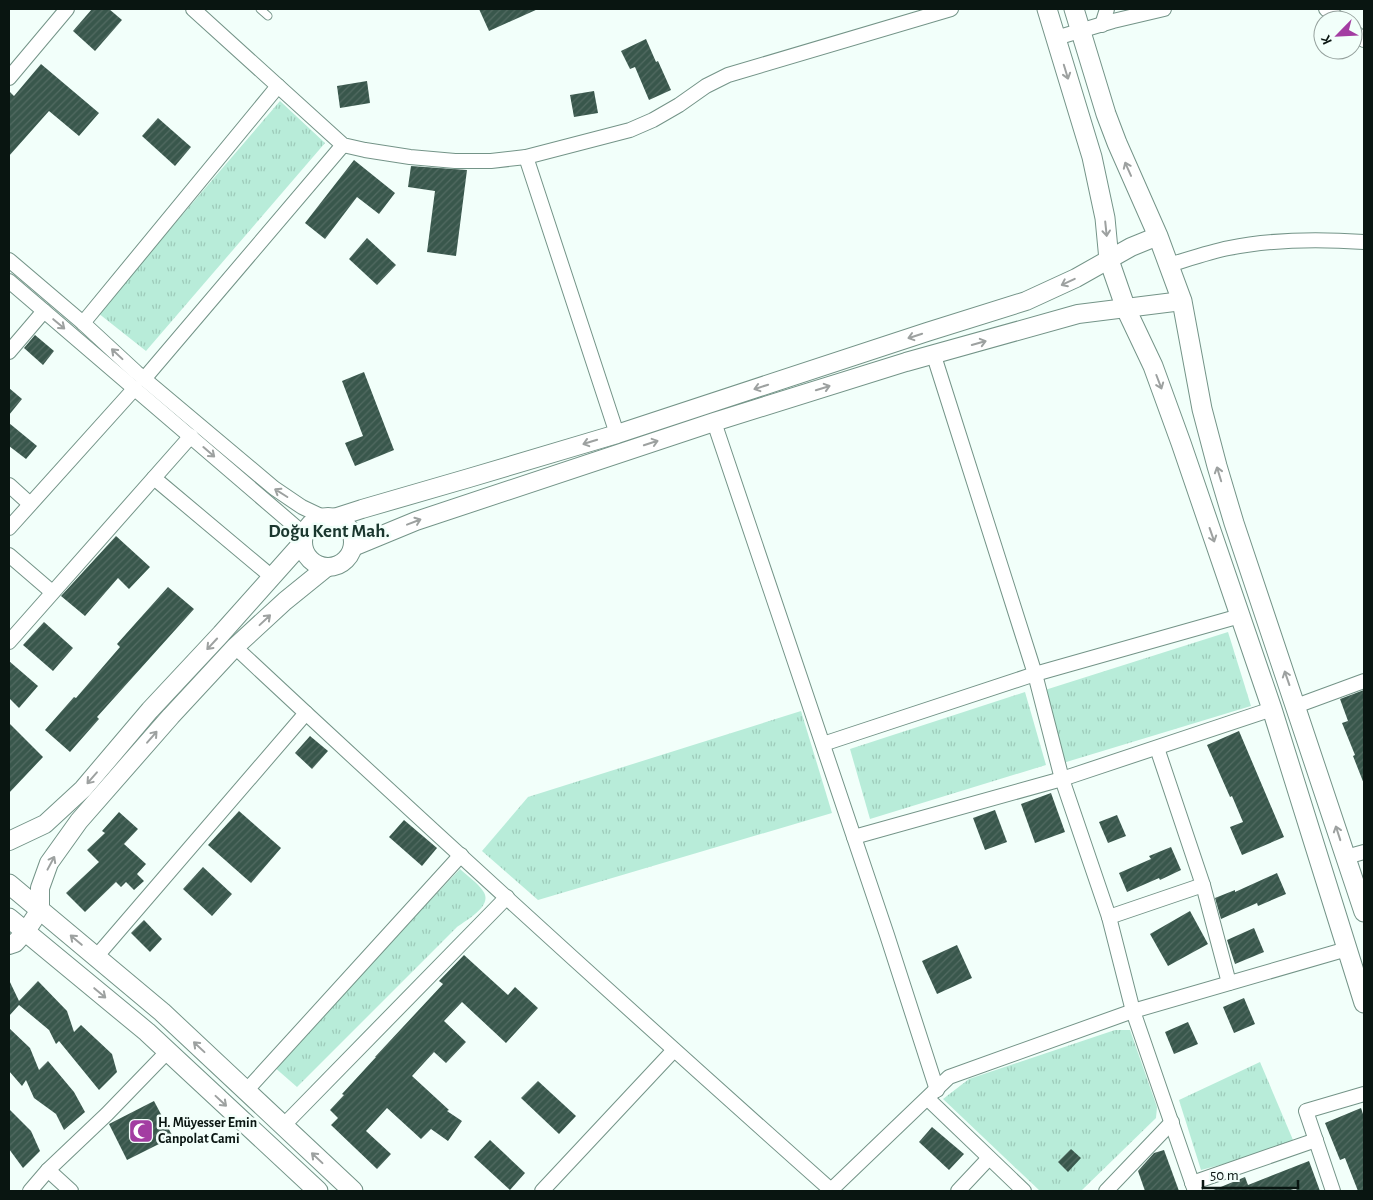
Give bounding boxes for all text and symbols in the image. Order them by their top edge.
north arrow [1313,10,1363,60]
text: K [1319,33,1335,46]
one-way arrow [1062,64,1072,80]
one-way arrow [1123,162,1133,177]
one-way arrow [1101,221,1111,237]
one-way arrow [1061,277,1076,287]
one-way arrow [53,318,66,330]
one-way arrow [908,332,924,341]
one-way arrow [970,337,986,347]
one-way arrow [111,349,124,361]
one-way arrow [1155,373,1164,389]
one-way arrow [753,382,769,392]
one-way arrow [814,383,830,393]
one-way arrow [582,438,598,448]
one-way arrow [643,438,658,447]
one-way arrow [203,446,216,458]
one-way arrow [1214,467,1224,483]
one-way arrow [275,488,289,498]
one-way arrow [406,517,421,526]
district label: Doğu Kent Mah. [268,522,390,541]
one-way arrow [1208,527,1218,543]
one-way arrow [258,614,271,626]
one-way arrow [206,637,218,650]
one-way arrow [1282,671,1291,687]
one-way arrow [147,731,158,744]
one-way arrow [87,771,98,784]
one-way arrow [1333,825,1342,841]
one-way arrow [46,857,56,871]
one-way arrow [70,935,83,946]
one-way arrow [94,988,107,999]
one-way arrow [192,1041,205,1053]
one-way arrow [215,1095,228,1107]
place label: H. Müyesser Emin Canpolat Cami [158,1116,257,1146]
mosque icon: H. Müyesser Emin Canpolat Cami [128,1118,154,1144]
one-way arrow [311,1152,324,1164]
scale bar [1203,1158,1298,1190]
text: 50 m [1210,1168,1239,1183]

